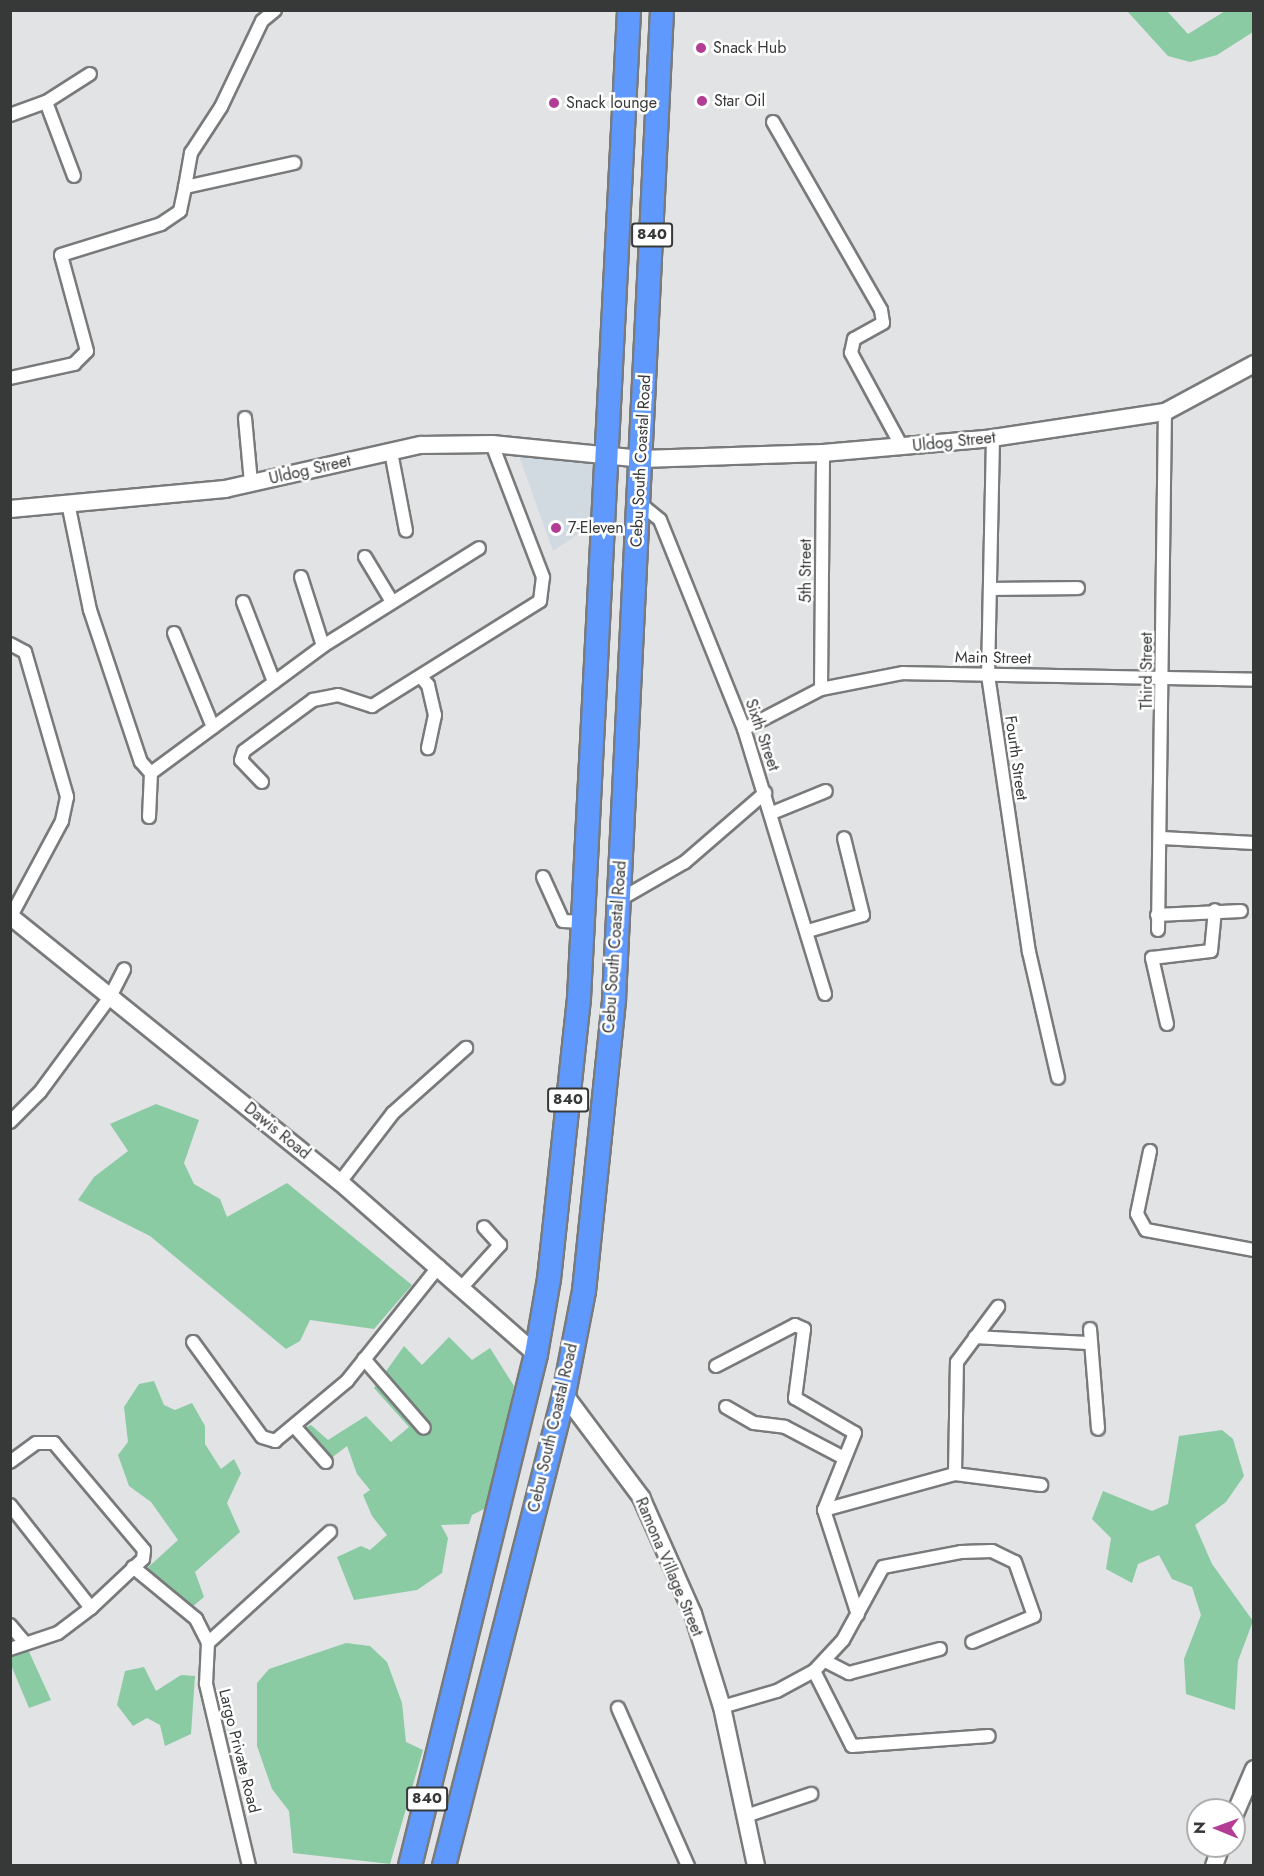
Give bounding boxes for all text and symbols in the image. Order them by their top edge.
place label: Snack Hub [713,38,786,58]
marker: Snack Hub [694,41,708,55]
place label: Star Oil [714,91,765,111]
place label: Snack lounge [566,93,657,113]
marker: Star Oil [695,94,709,108]
marker: Snack lounge [547,96,561,110]
road number: 840 [631,223,673,247]
street label: Cebu South Coastal Road [627,374,655,548]
street label: Uldog Street [911,428,997,456]
street label: Uldog Street [267,451,353,489]
place label: 7-Eleven [568,518,624,538]
marker: 7-Eleven [549,521,563,535]
street label: 5th Street [796,539,816,603]
street label: Third Street [1137,632,1157,710]
street label: Main Street [955,648,1031,668]
street label: Sixth Street [741,696,783,774]
street label: Fourth Street [1001,714,1031,802]
street label: Cebu South Coastal Road [599,860,631,1034]
road number: 840 [547,1088,589,1112]
street label: Dawis Road [240,1099,314,1163]
street label: Cebu South Coastal Road [524,1342,582,1514]
street label: Ramona Village Street [631,1495,707,1639]
street label: Largo Private Road [214,1687,264,1815]
road number: 840 [406,1787,448,1811]
north arrow [1186,1798,1246,1858]
text: N [1188,1821,1211,1834]

